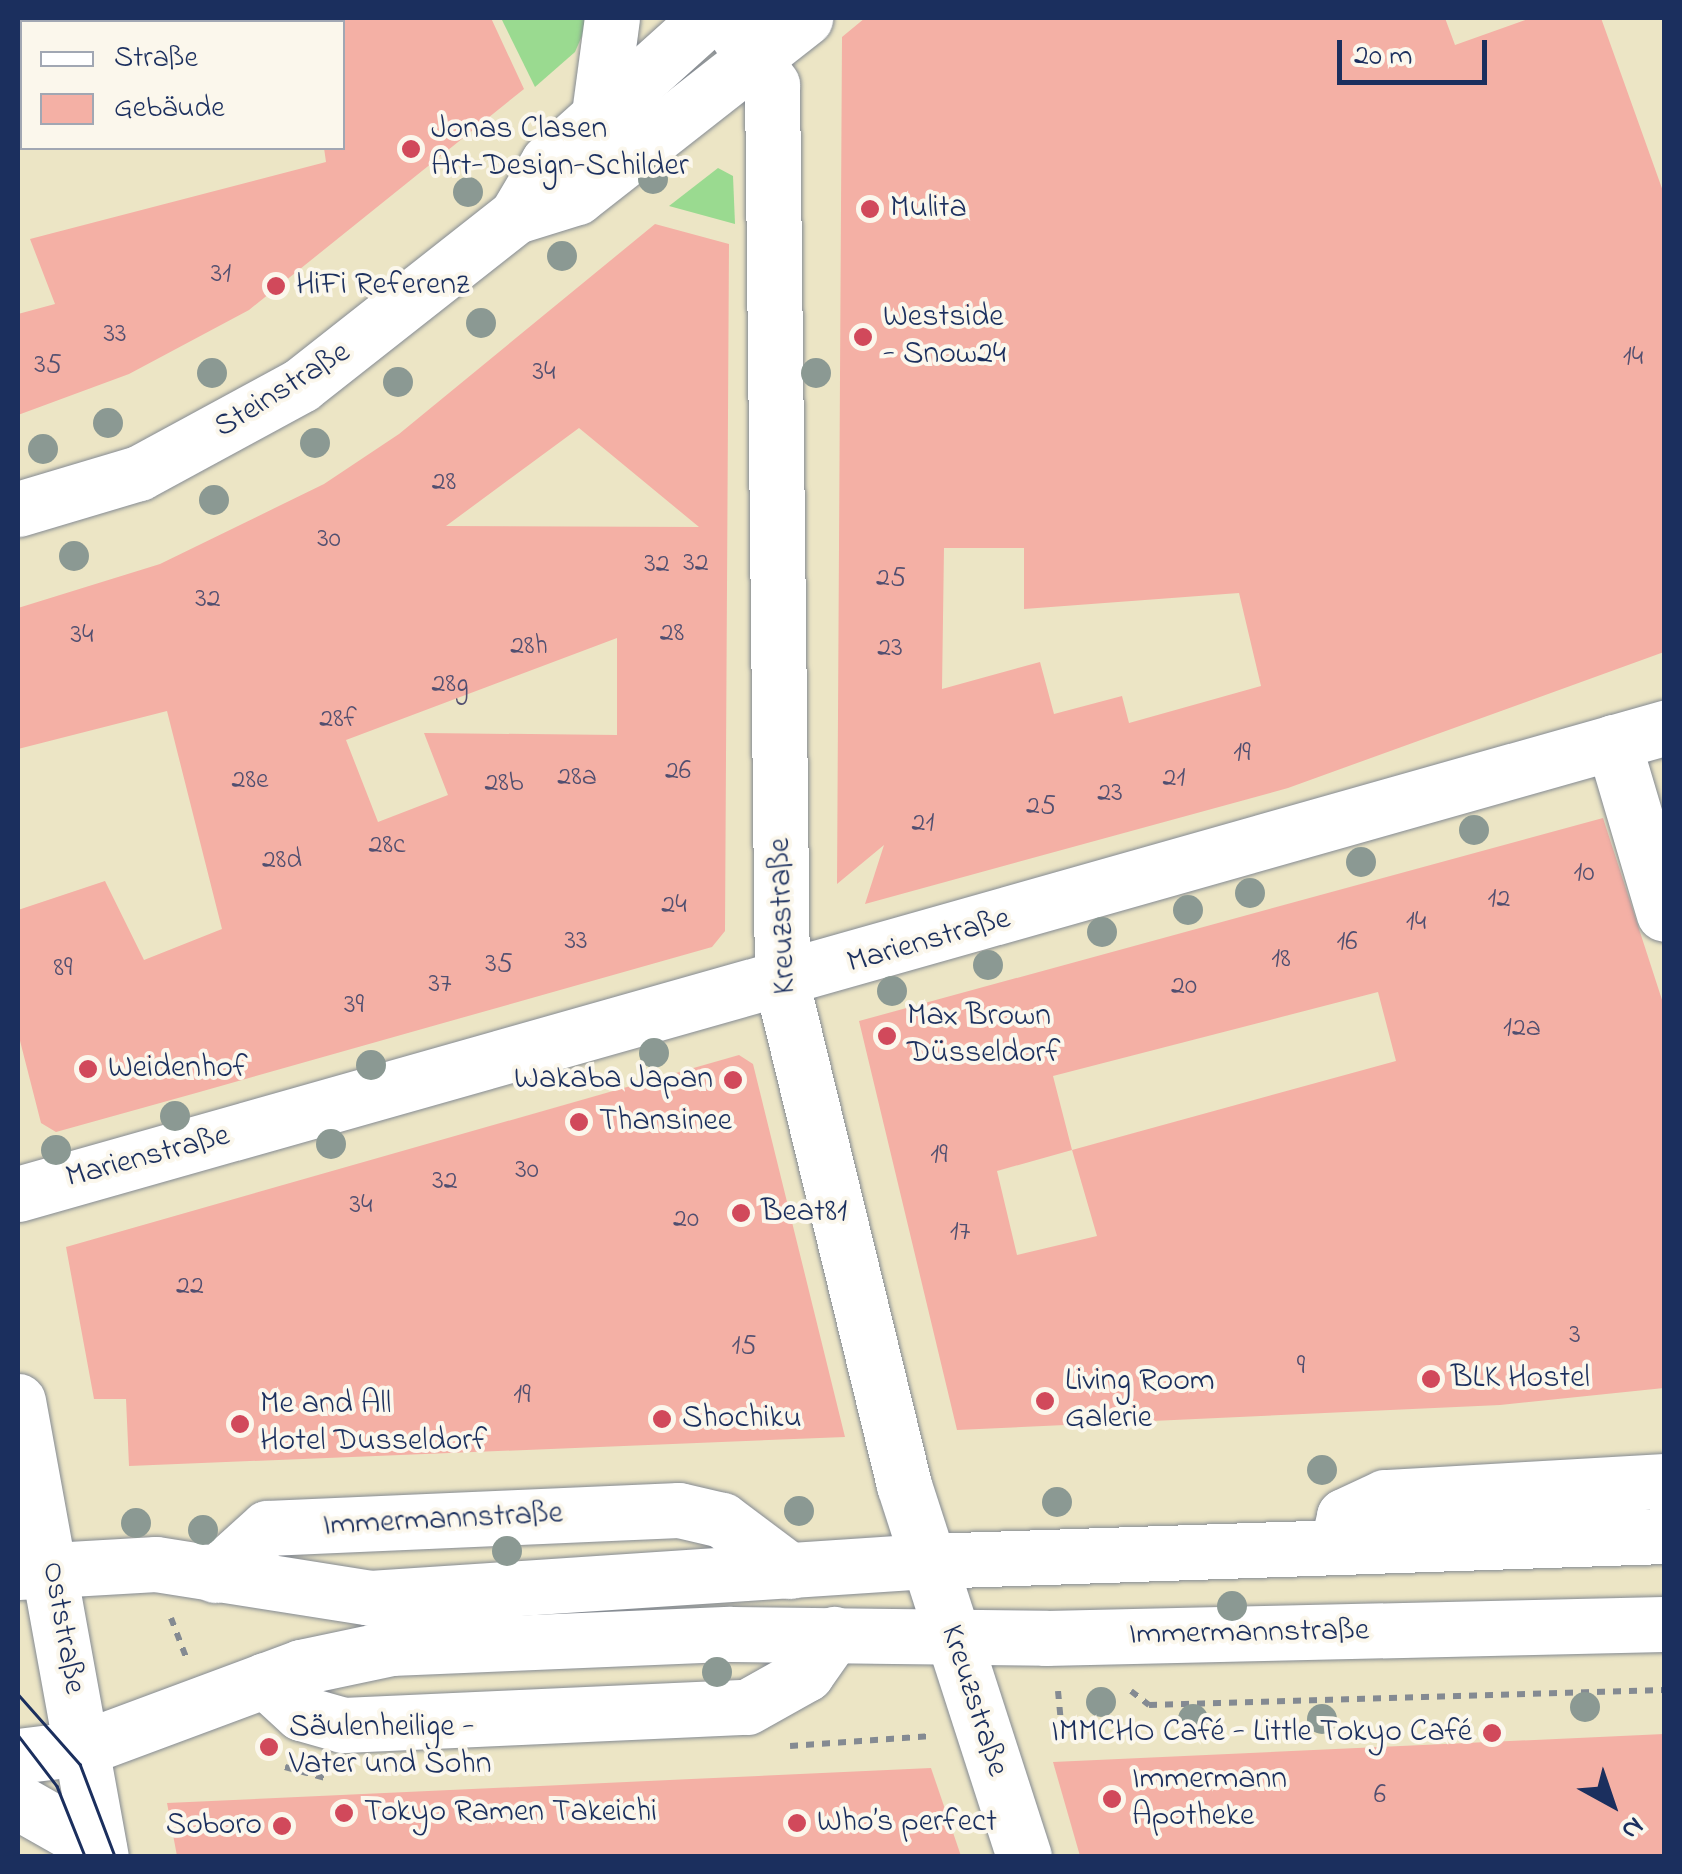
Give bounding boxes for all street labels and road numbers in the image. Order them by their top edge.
street label: Steinstraße [208,334,358,448]
street label: Kreuzstraße [762,837,806,995]
street label: Marienstraße [843,900,1015,984]
street label: Marienstraße [62,1118,234,1198]
street label: Immermannstraße [322,1496,564,1546]
street label: Oststraße [32,1559,92,1697]
street label: Immermannstraße [1128,1613,1370,1655]
street label: Kreuzstraße [931,1621,1015,1781]

